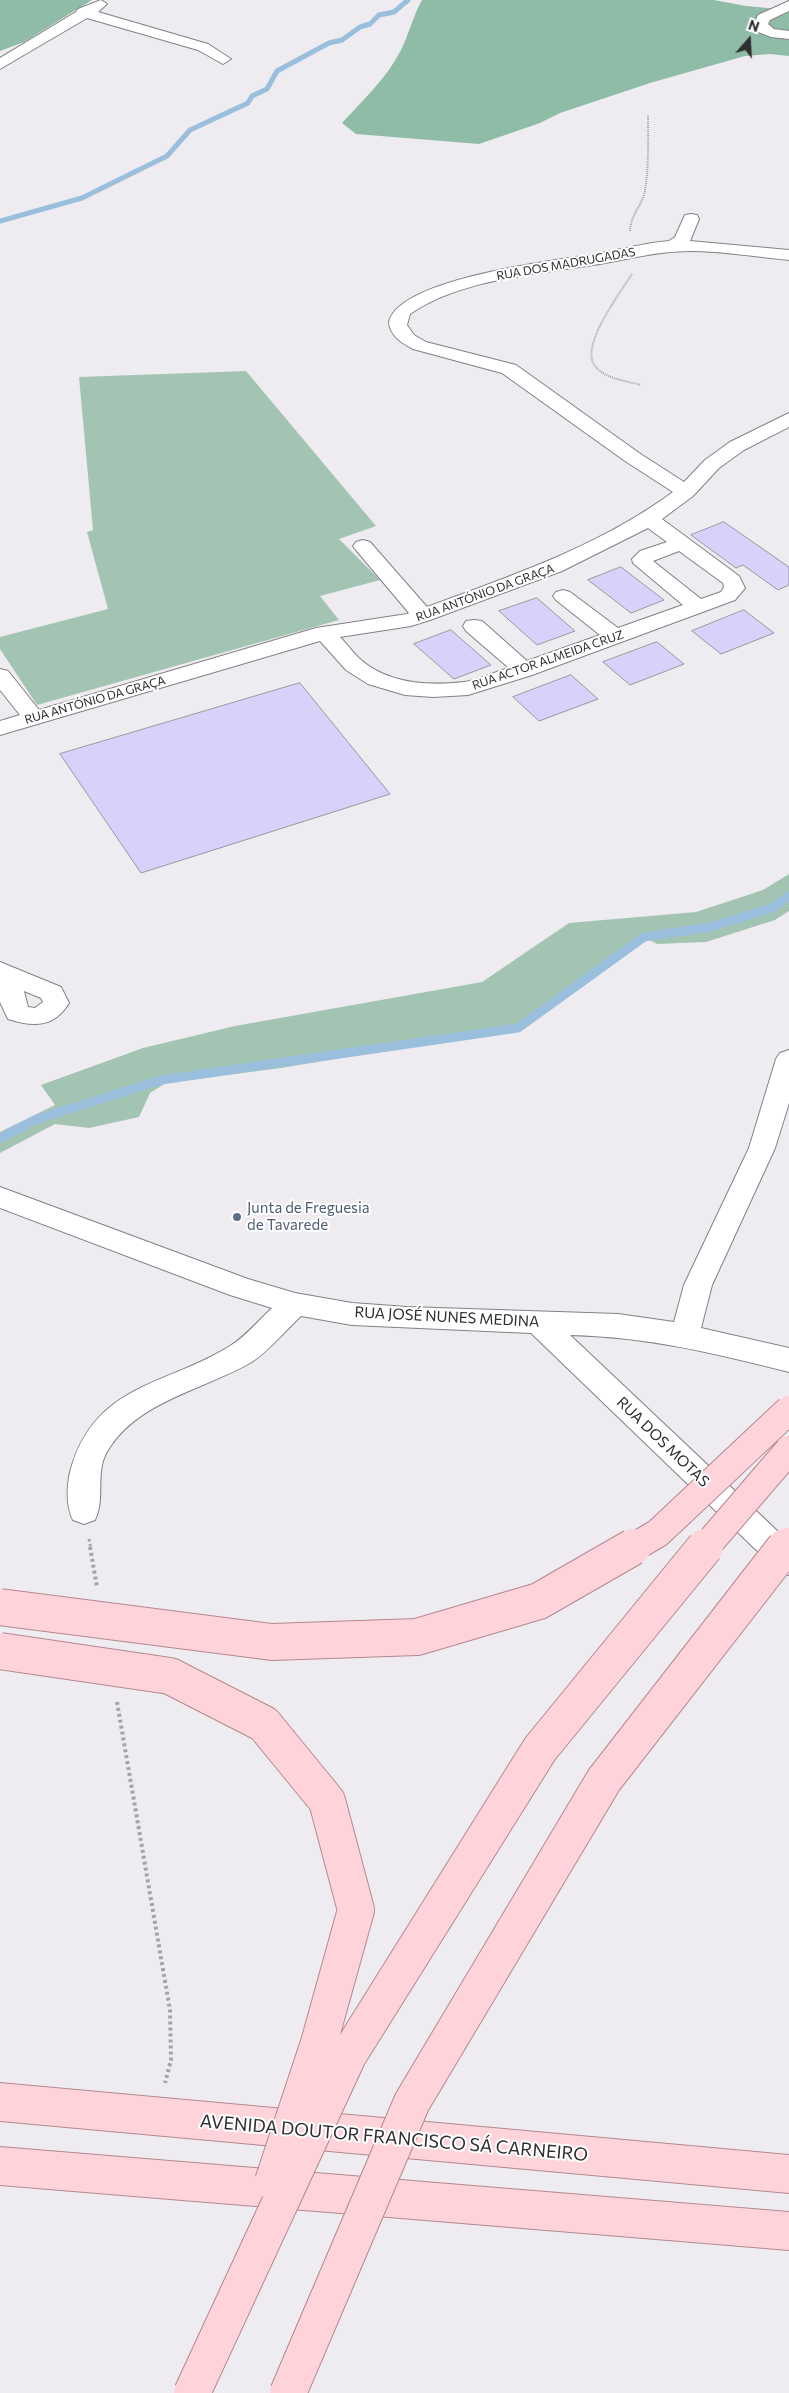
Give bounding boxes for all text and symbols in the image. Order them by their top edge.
north arrow [724,15,774,65]
text: N [746,16,762,35]
street label: RUA DOS MADRUGADAS [495,245,637,283]
street label: RUA ANTÓNIO DA GRAÇA [414,561,556,625]
street label: RUA ACTOR ALMEIDA CRUZ [470,627,626,693]
street label: RUA ANTÓNIO DA GRAÇA [23,673,167,727]
place label: Junta de Freguesia de Tavarede [247,1199,370,1234]
marker: Junta de Freguesia de Tavarede [231,1211,243,1223]
street label: RUA JOSÉ NUNES MEDINA [354,1303,540,1331]
street label: RUA DOS MOTAS [613,1393,713,1491]
street label: AVENIDA DOUTOR FRANCISCO SÁ CARNEIRO [199,2110,589,2166]

